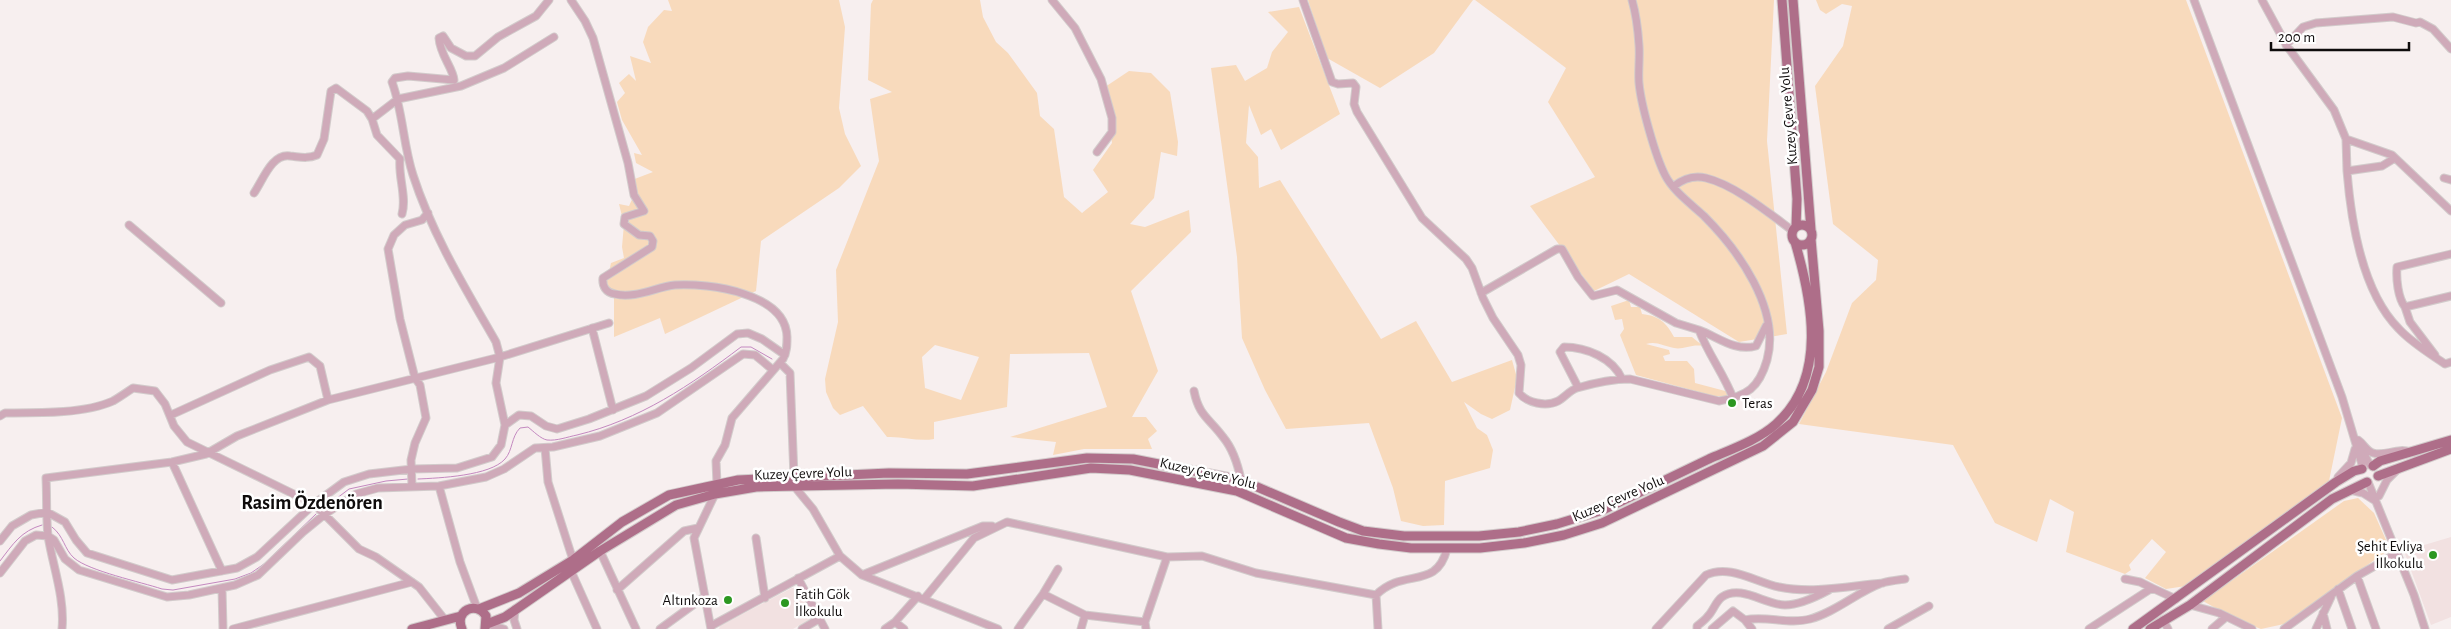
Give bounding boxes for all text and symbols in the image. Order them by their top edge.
scale bar [2271,20,2408,52]
text: 200 m [2278,30,2315,45]
street label: Kuzey Çevre Yolu [1777,66,1800,165]
place label: Teras [1742,396,1772,411]
marker: Teras [1726,397,1738,409]
street label: Kuzey Çevre Yolu [1158,455,1258,492]
street label: Kuzey Çevre Yolu [754,464,853,483]
street label: Kuzey Çevre Yolu [1570,472,1667,525]
district label: Rasim Özdenören [241,490,383,513]
place label: Şehit Evliya İlkokulu [2357,539,2423,571]
marker: Şehit Evliya İlkokulu [2427,549,2439,561]
place label: Fatih Gök İlkokulu [795,587,850,619]
place label: Altınkoza [663,593,718,608]
marker: Altınkoza [722,594,734,606]
marker: Fatih Gök İlkokulu [779,597,791,609]

